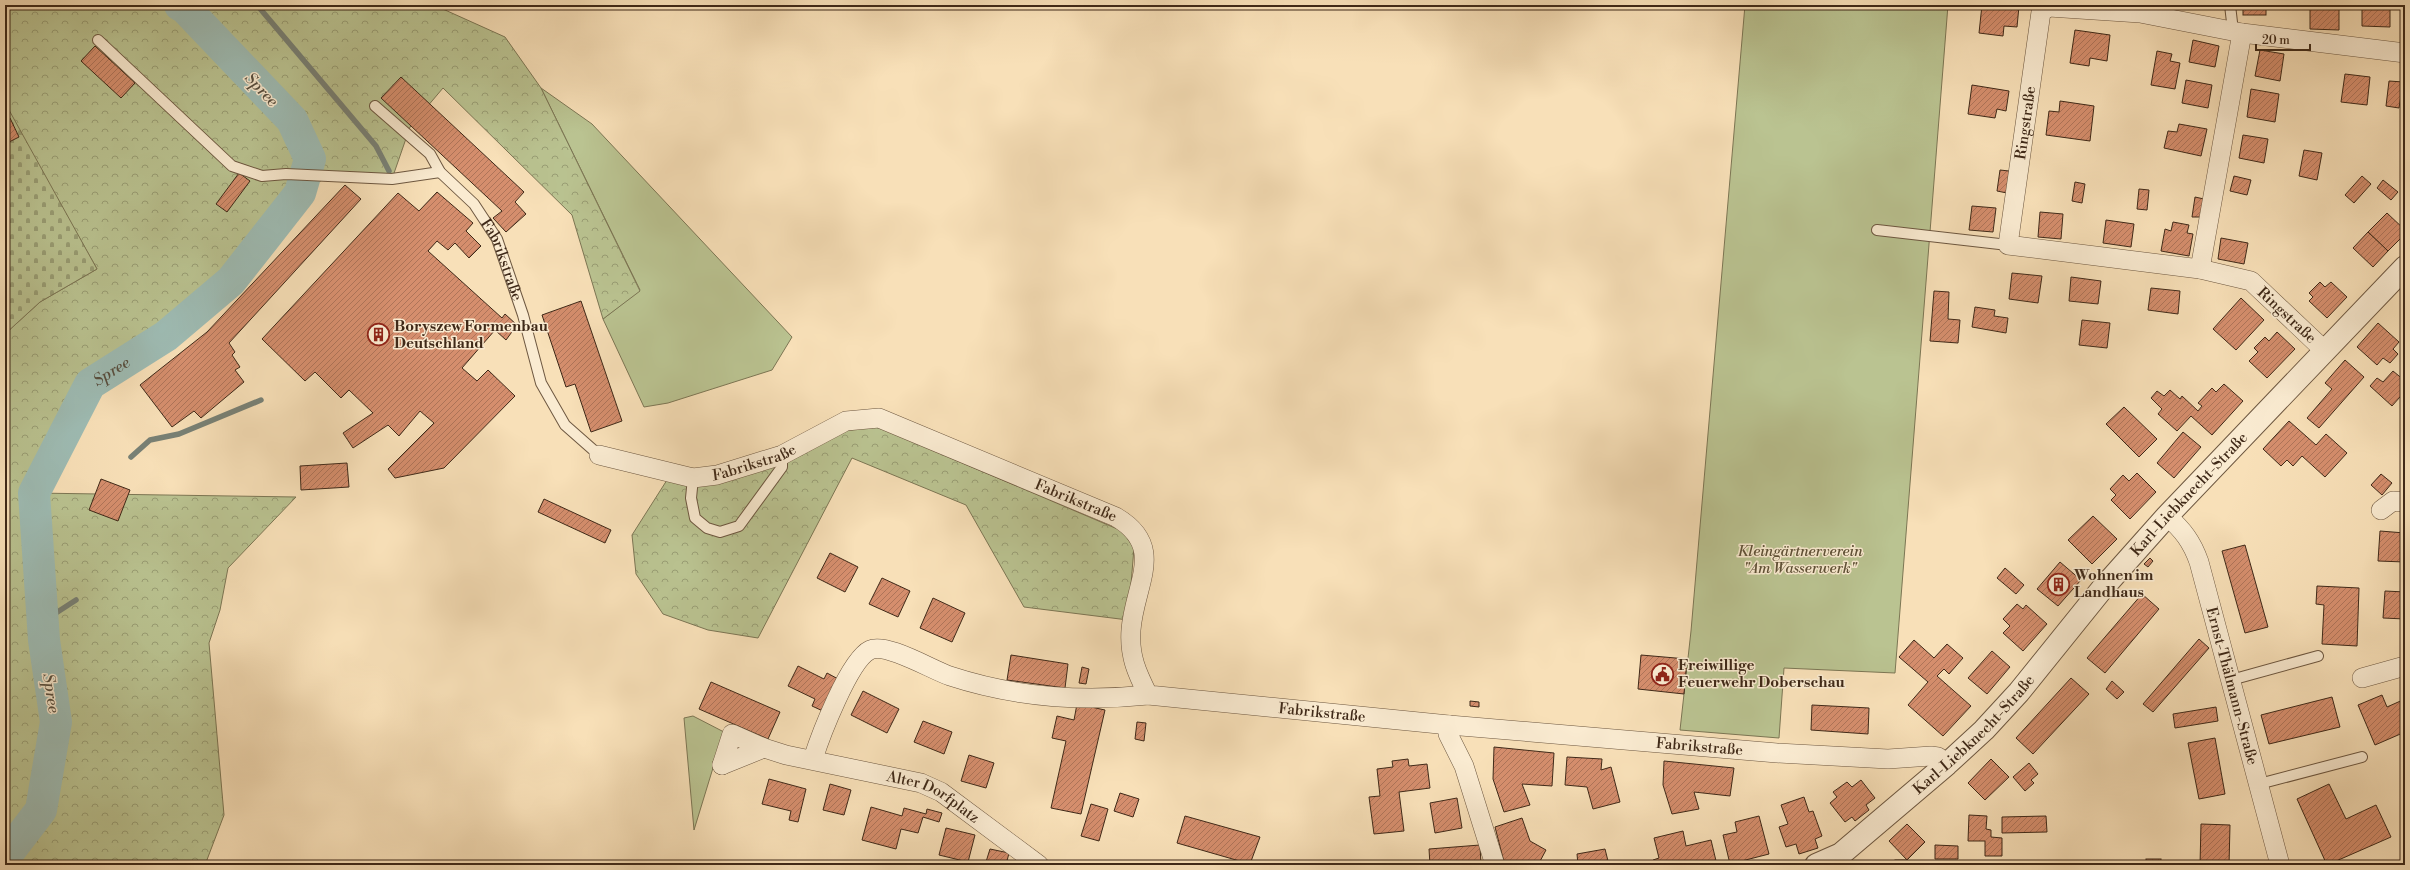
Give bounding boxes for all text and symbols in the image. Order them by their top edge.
scale bar [2256,26,2310,52]
text: 20 m [2262,33,2290,48]
water label: Spree [240,68,283,111]
street label: Ringstraße [2011,85,2040,161]
street label: Fabrikstraße [476,215,526,303]
street label: Ringstraße [2253,283,2320,348]
place label: Boryszew Formenbau Deutschland [394,317,549,353]
building icon: Boryszew Formenbau Deutschland [366,322,392,348]
water label: Spree [89,352,134,391]
street label: Karl-Liebknecht-Straße [2126,429,2252,561]
street label: Fabrikstraße [711,440,800,485]
street label: Fabrikstraße [1032,475,1120,526]
park label: Kleingärtnerverein "Am Wasserwerk" [1737,542,1863,578]
place label: Wohnen im Landhaus [2073,566,2154,602]
building icon: Wohnen im Landhaus [2046,571,2072,597]
street label: Ernst-Thälmann-Straße [2201,605,2262,767]
place label: Freiwillige Feuerwehr Doberschau [1678,656,1846,692]
public building icon: Freiwillige Feuerwehr Doberschau [1650,661,1676,687]
street label: Karl-Liebknecht-Straße [1909,671,2039,799]
water label: Spree [38,672,64,715]
street label: Fabrikstraße [1278,699,1366,727]
street label: Fabrikstraße [1655,734,1744,760]
street label: Alter Dorfplatz [884,767,983,827]

